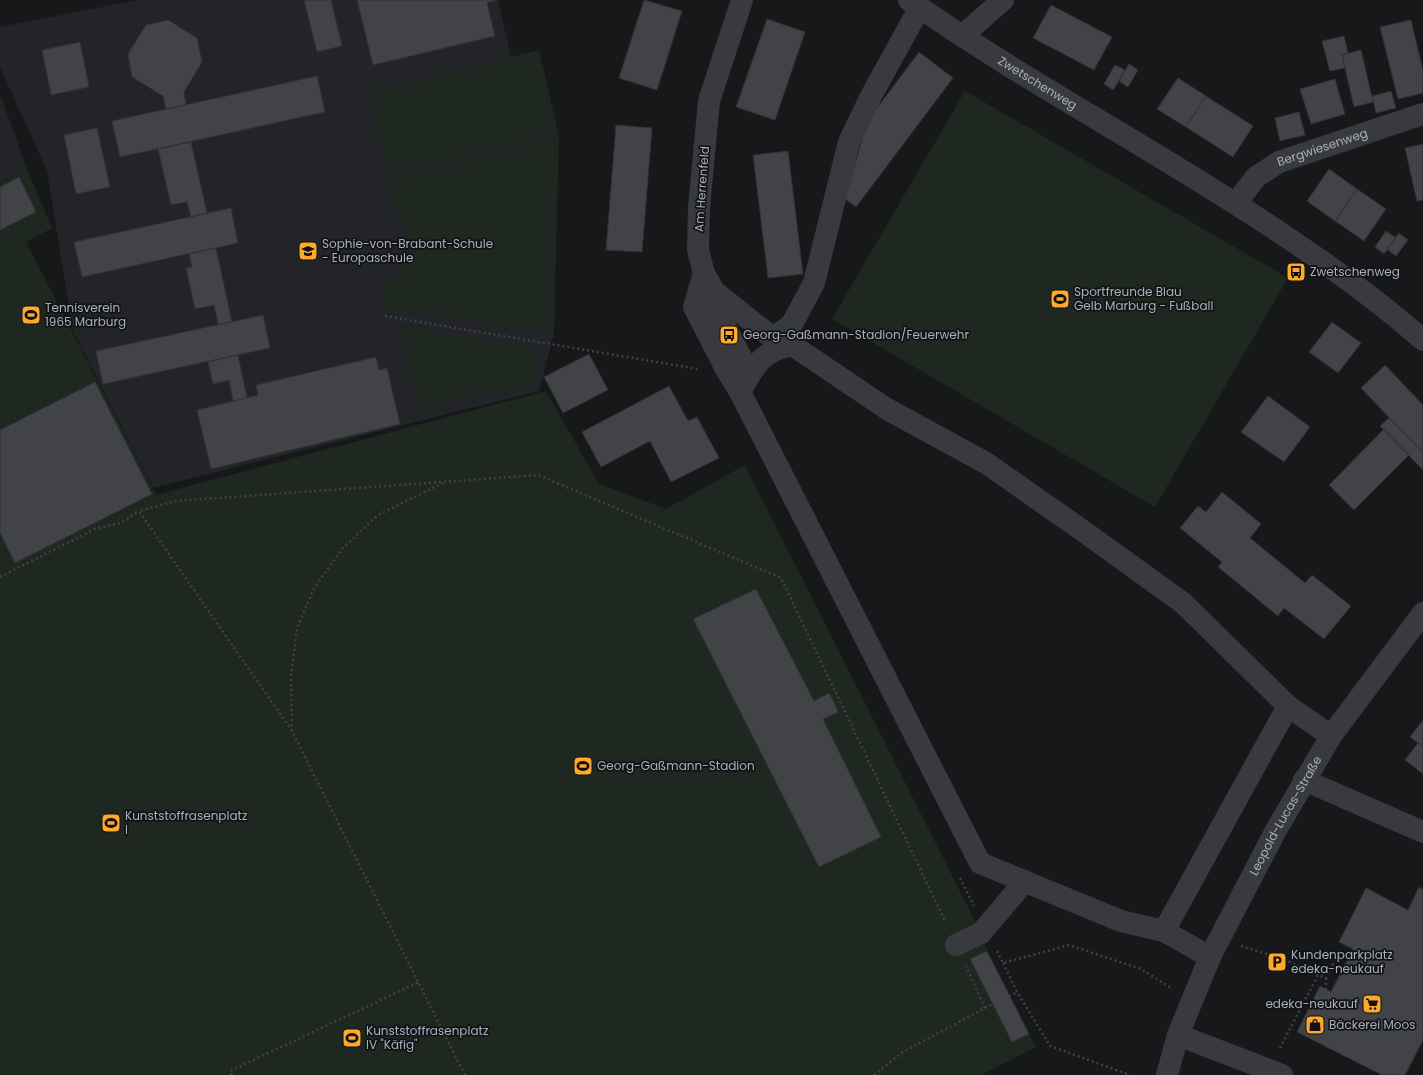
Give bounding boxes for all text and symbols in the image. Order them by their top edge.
street label: Zwetschenweg [995,52,1080,113]
street label: Bergwiesenweg [1275,124,1370,170]
street label: Am Herrenfeld [690,146,713,232]
place label: Sophie-von-Brabant-Schule - Europaschule [322,235,493,266]
school or university icon: Sophie-von-Brabant-Schule - Europaschule [297,240,319,262]
bus stop icon: Zwetschenweg [1285,261,1307,283]
place label: Zwetschenweg [1310,263,1400,280]
place label: Sportfreunde Blau Gelb Marburg - Fußball [1074,283,1213,314]
sports icon: Sportfreunde Blau Gelb Marburg - Fußball [1049,288,1071,310]
place label: Tennisverein 1965 Marburg [45,299,126,330]
sports icon: Tennisverein 1965 Marburg [20,304,42,326]
bus stop icon: Georg-Gaßmann-Stadion/Feuerwehr [718,324,740,346]
place label: Georg-Gaßmann-Stadion/Feuerwehr [743,326,969,343]
street label: Leopold-Lucas-Straße [1245,753,1326,878]
sports icon: Georg-Gaßmann-Stadion [572,755,594,777]
place label: Georg-Gaßmann-Stadion [597,757,755,774]
place label: Kunststoffrasenplatz I [125,807,247,838]
sports icon: Kunststoffrasenplatz I [100,812,122,834]
place label: Kundenparkplatz edeka-neukauf [1291,946,1393,977]
parking icon: Kundenparkplatz edeka-neukauf [1266,951,1288,973]
supermarket icon: edeka-neukauf [1361,993,1383,1015]
place label: edeka-neukauf [1265,995,1358,1012]
shop icon: Bäckerei Moos [1304,1014,1326,1036]
place label: Bäckerei Moos [1329,1016,1415,1033]
place label: Kunststoffrasenplatz IV "Käfig" [366,1022,488,1053]
sports icon: Kunststoffrasenplatz IV "Käfig" [341,1027,363,1049]

